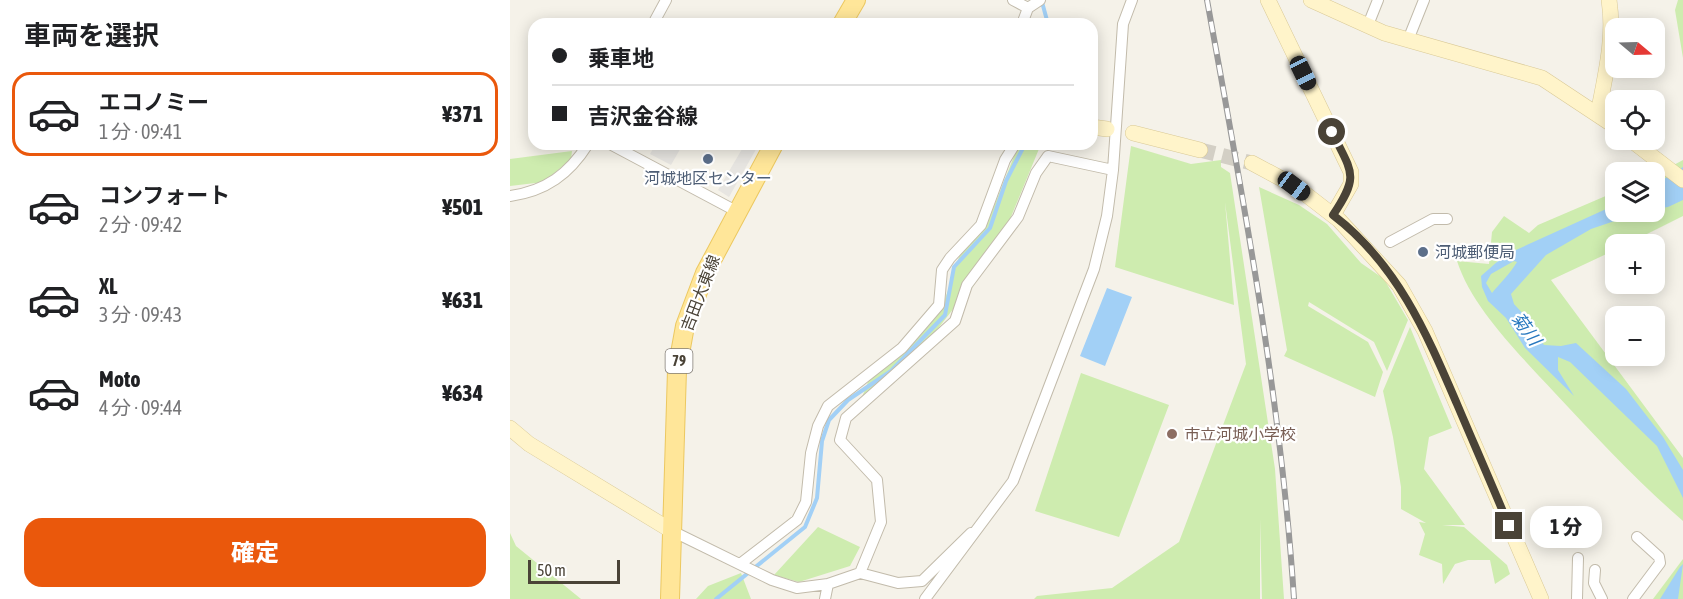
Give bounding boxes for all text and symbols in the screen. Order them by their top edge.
north arrow [1605,18,1665,78]
map controls [1605,18,1665,366]
text: 車両を選択 [24,20,159,51]
text: 乗車地 [588,45,654,71]
car [1287,53,1319,93]
icon: car [27,87,81,141]
text: エコノミー [99,89,209,115]
button: locate [1605,90,1665,150]
text: ¥371 [442,101,483,127]
text: 吉沢金谷線 [588,103,698,129]
route start [1318,118,1345,145]
text: 1 分 · 09:41 [99,120,182,143]
marker: 河城地区センター [701,152,715,166]
button: layers [1605,162,1665,222]
car [1274,168,1314,204]
place label: 河城地区センター [644,169,772,187]
icon: car [27,180,81,234]
text: コンフォート [99,182,230,208]
text: ¥501 [442,194,483,220]
text: 2 分 · 09:42 [99,213,182,236]
button: + [1605,234,1665,294]
place label: 河城郵便局 [1435,243,1515,261]
marker: 河城郵便局 [1416,245,1430,259]
street label: 吉田大東線 [677,252,723,334]
icon: car [27,273,81,327]
text: XL [99,273,117,299]
text: ¥631 [442,287,483,313]
text: 3 分 · 09:43 [99,303,182,326]
button: − [1605,306,1665,366]
water label: 菊川 [1507,308,1547,351]
road number: 79 [666,349,692,373]
icon: car [27,366,81,420]
text: Moto [99,366,141,392]
text: ¥634 [442,380,483,406]
text: 4 分 · 09:44 [99,396,182,419]
place label: 市立河城小学校 [1184,425,1296,443]
marker: 市立河城小学校 [1165,427,1179,441]
callout: 1 分 [1530,505,1602,547]
route end [1495,512,1522,539]
text: 1 分 [1550,515,1582,538]
button: 確定 [24,518,486,587]
scale bar [528,557,620,584]
text: 50 m [537,561,566,579]

